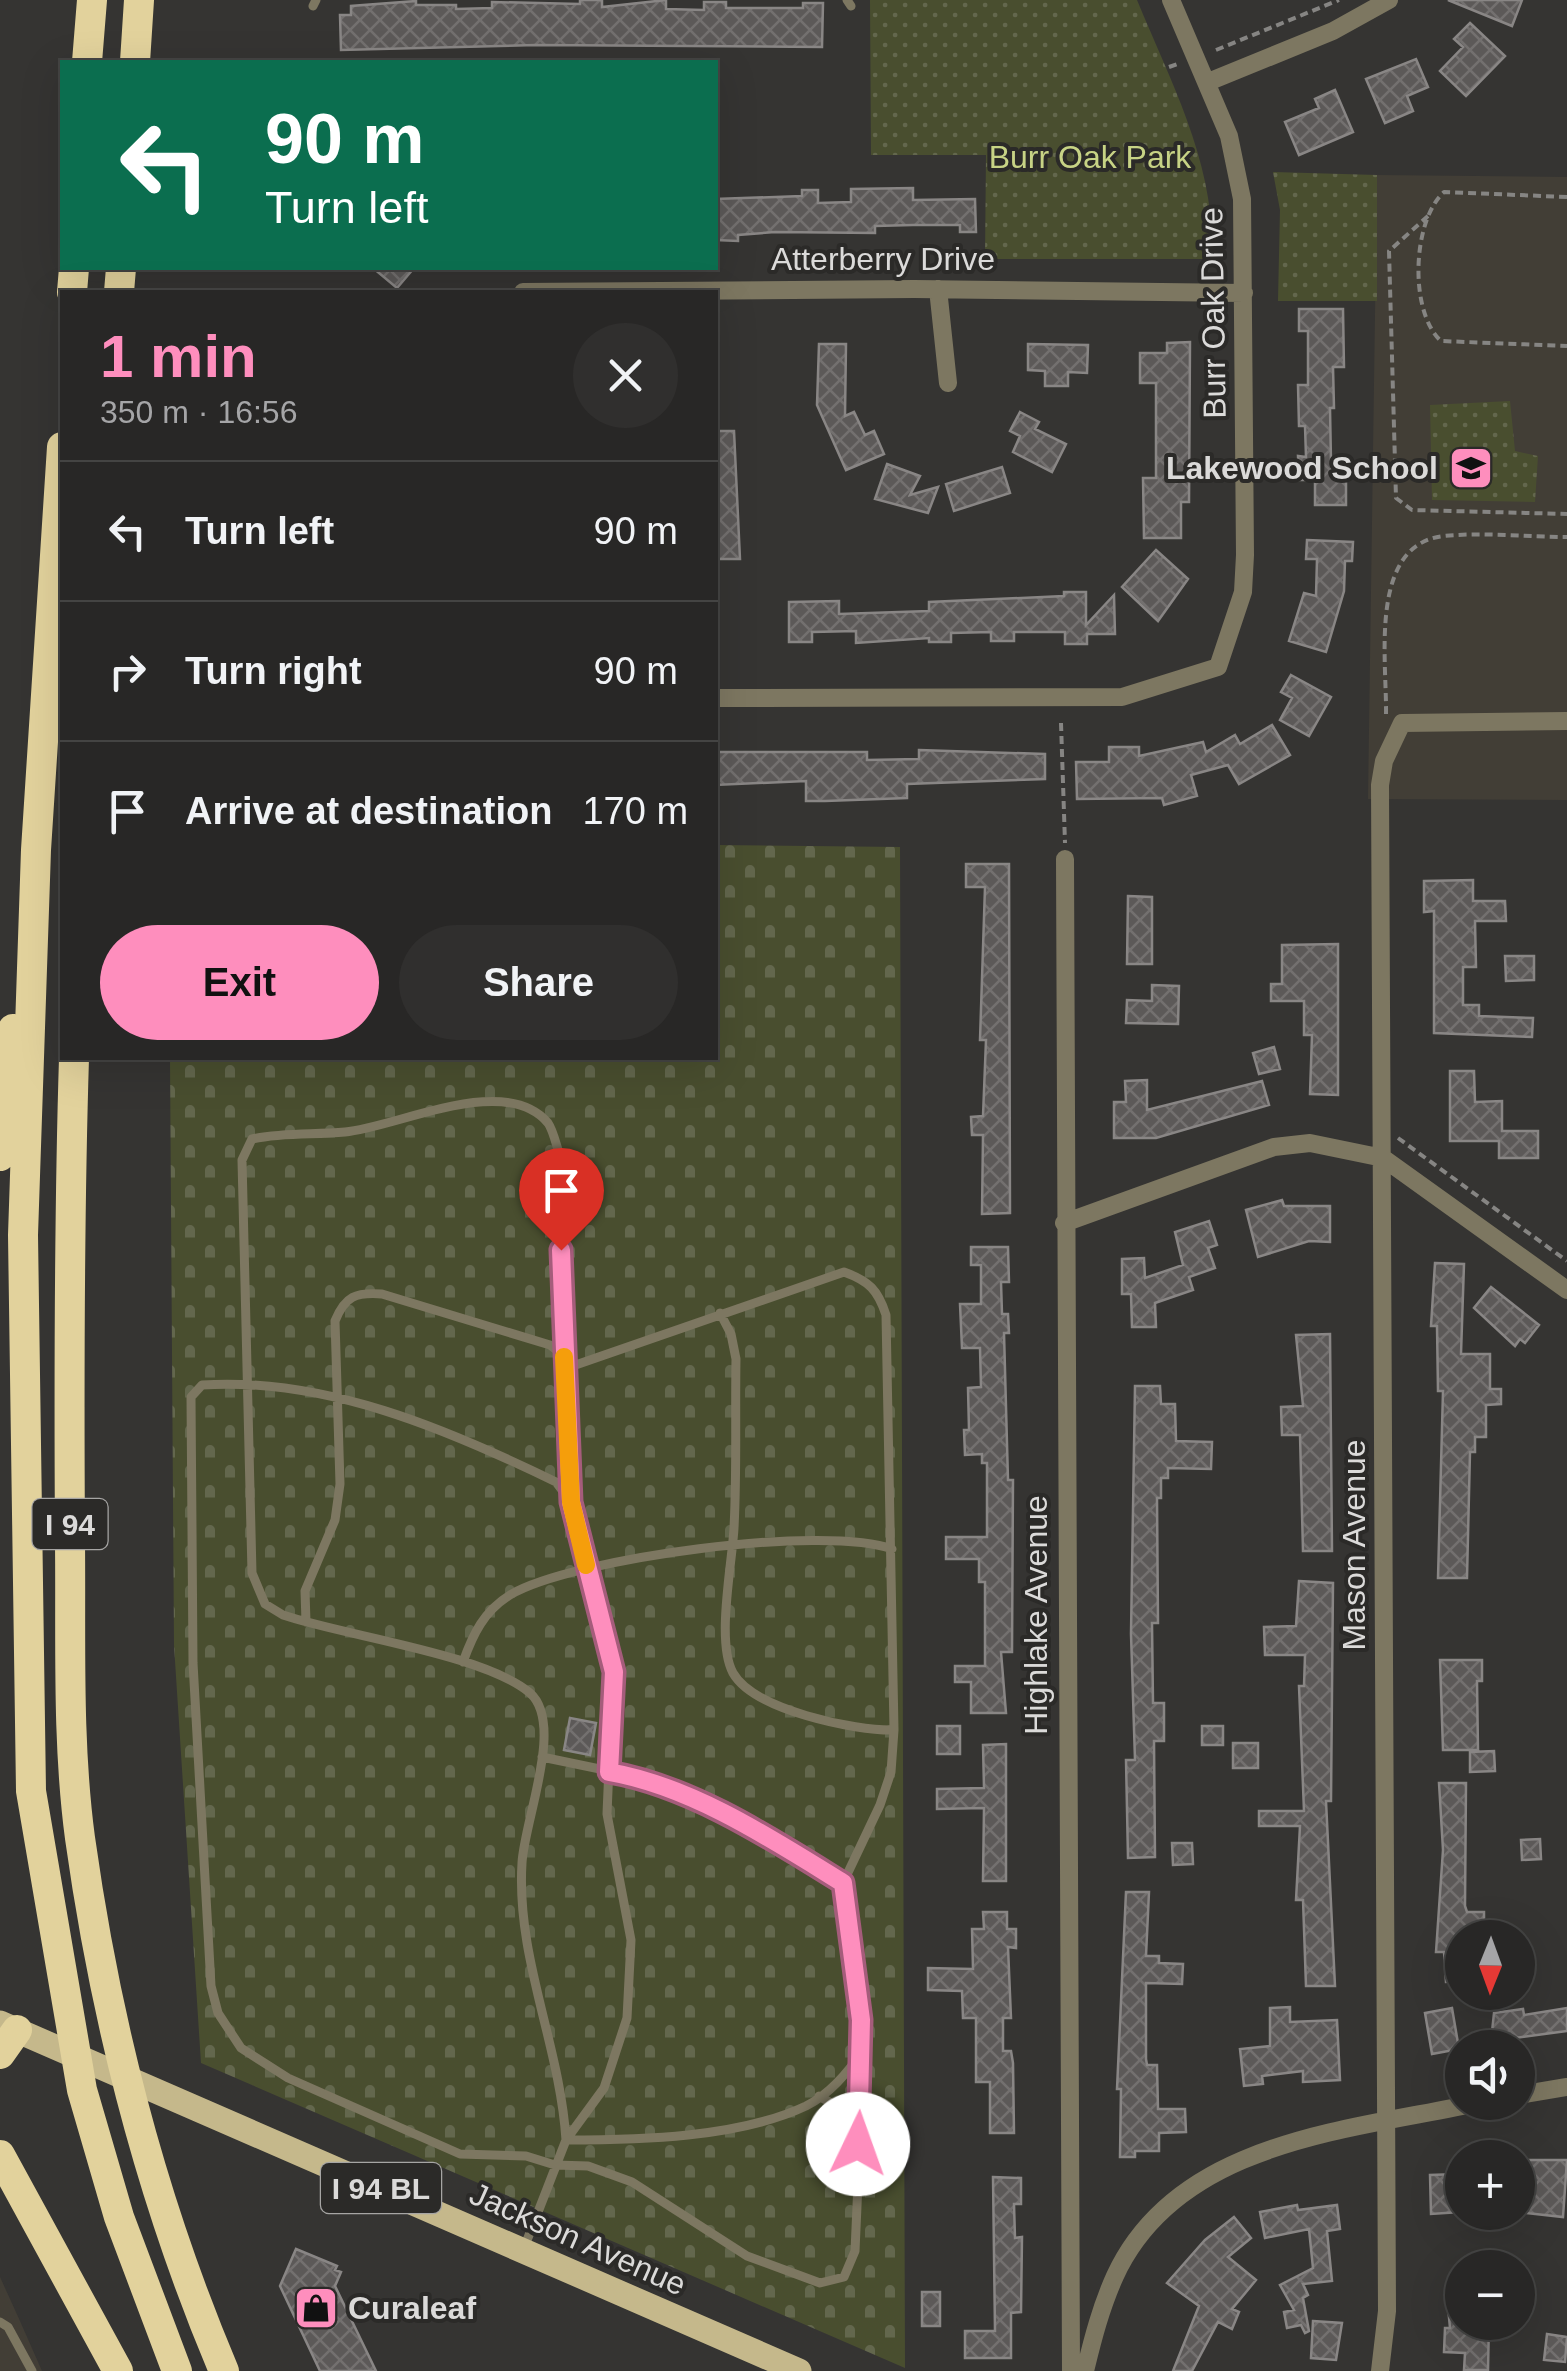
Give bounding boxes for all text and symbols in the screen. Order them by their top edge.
icon: left [100,100,230,230]
text: 90 m [265,100,425,178]
park label: Burr Oak Park [989,139,1192,175]
text: Turn left [265,182,428,233]
street label: Burr Oak Drive [1193,207,1233,419]
street label: Atterberry Drive [771,241,995,277]
text: 1 min [100,323,257,390]
button: close [573,323,678,428]
text: 350 m · 16:56 [100,394,297,430]
school or university icon: Lakewood School [1448,445,1494,491]
place label: Lakewood School [1166,450,1438,486]
icon: left [100,504,155,559]
text: Turn left [185,510,334,552]
text: 90 m [594,510,678,552]
icon: right [100,644,155,699]
text: Turn right [185,650,362,692]
text: 90 m [594,650,678,692]
icon: arrive [100,784,155,839]
text: Arrive at destination [185,790,552,832]
text: 170 m [582,790,688,832]
button: Exit [100,925,379,1040]
button: Share [399,925,678,1040]
pin [519,1148,604,1251]
icon: arrive [534,1163,589,1218]
street label: Mason Avenue [1336,1439,1372,1651]
street label: Highlake Avenue [1018,1495,1054,1735]
road number: I 94 [32,1499,108,1549]
north arrow [1445,1920,1535,2010]
map controls [1445,1920,1535,2340]
button: sound [1445,2030,1535,2120]
position arrow [806,2092,910,2196]
button: + [1445,2140,1535,2230]
road number: I 94 BL [321,2163,441,2213]
street label: Jackson Avenue [464,2175,692,2303]
button: − [1445,2250,1535,2340]
shop icon: Curaleaf [293,2285,339,2331]
place label: Curaleaf [348,2290,476,2326]

